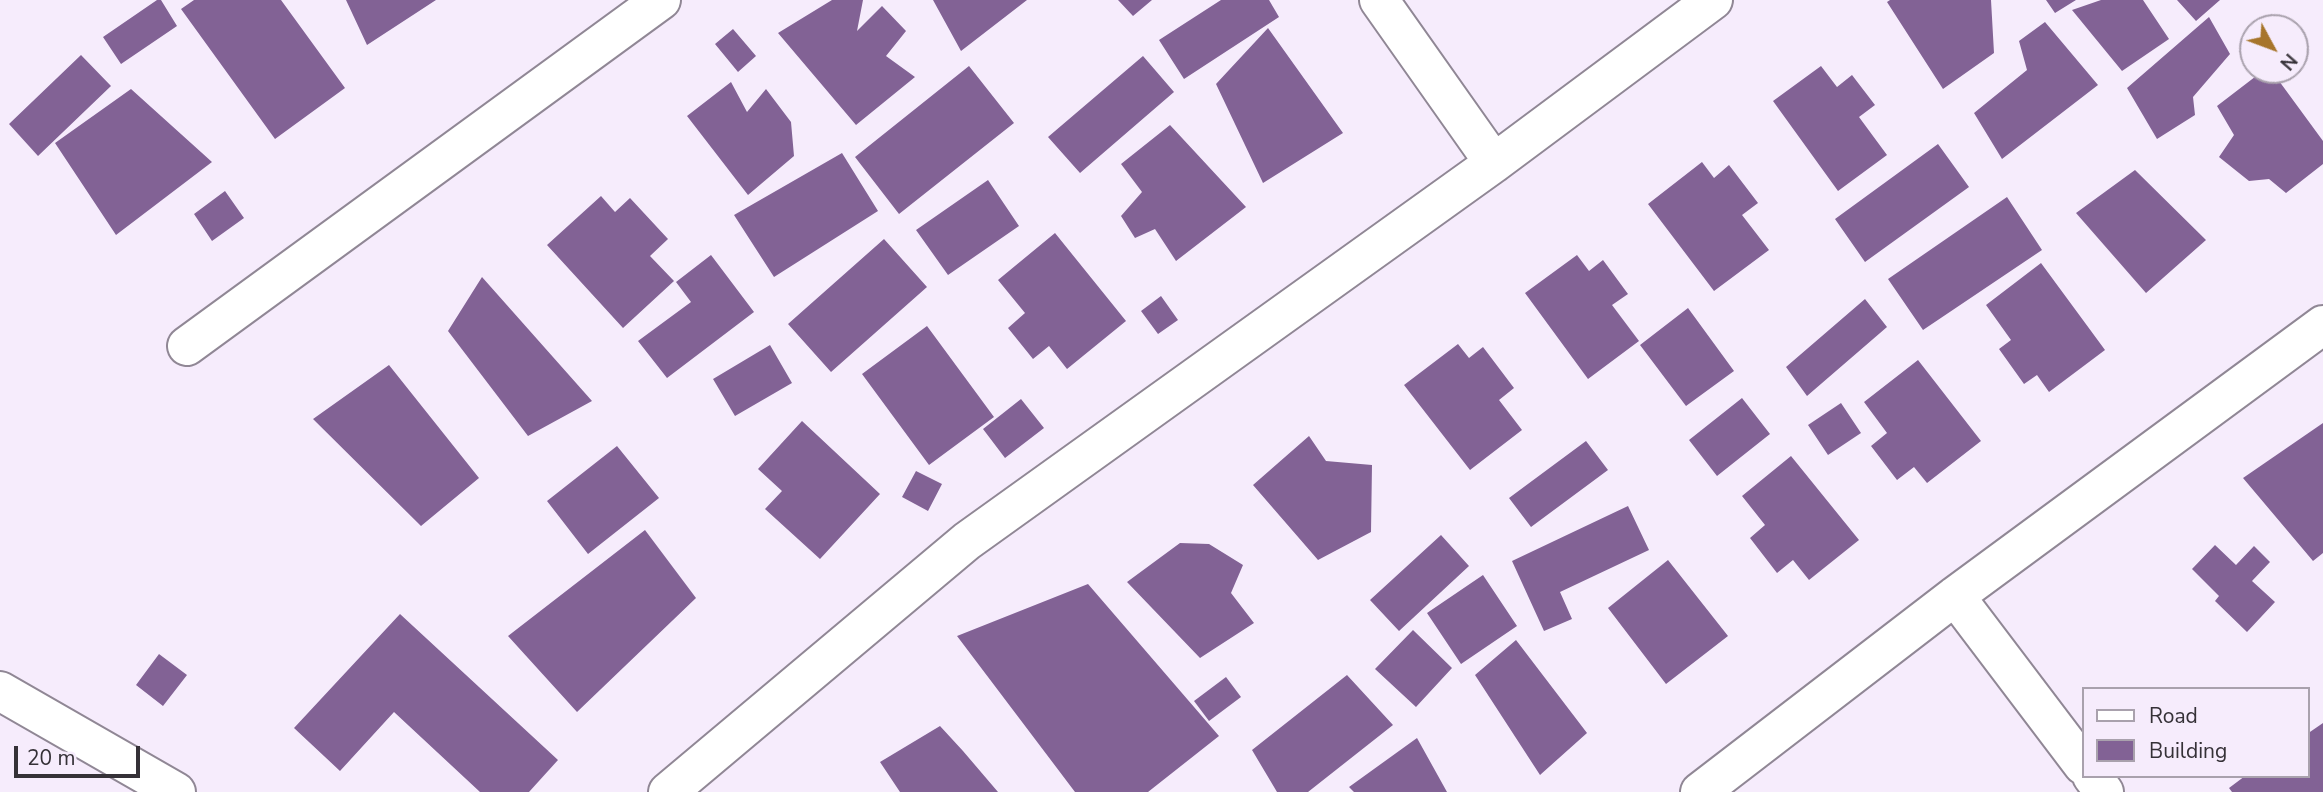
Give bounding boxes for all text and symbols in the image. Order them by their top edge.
north arrow [2239,14,2309,84]
text: N [2274,48,2303,75]
legend [2082,687,2309,778]
text: Road [2149,702,2198,730]
scale bar [18,732,144,776]
text: Building [2149,737,2227,765]
text: 20 m [27,744,76,772]

